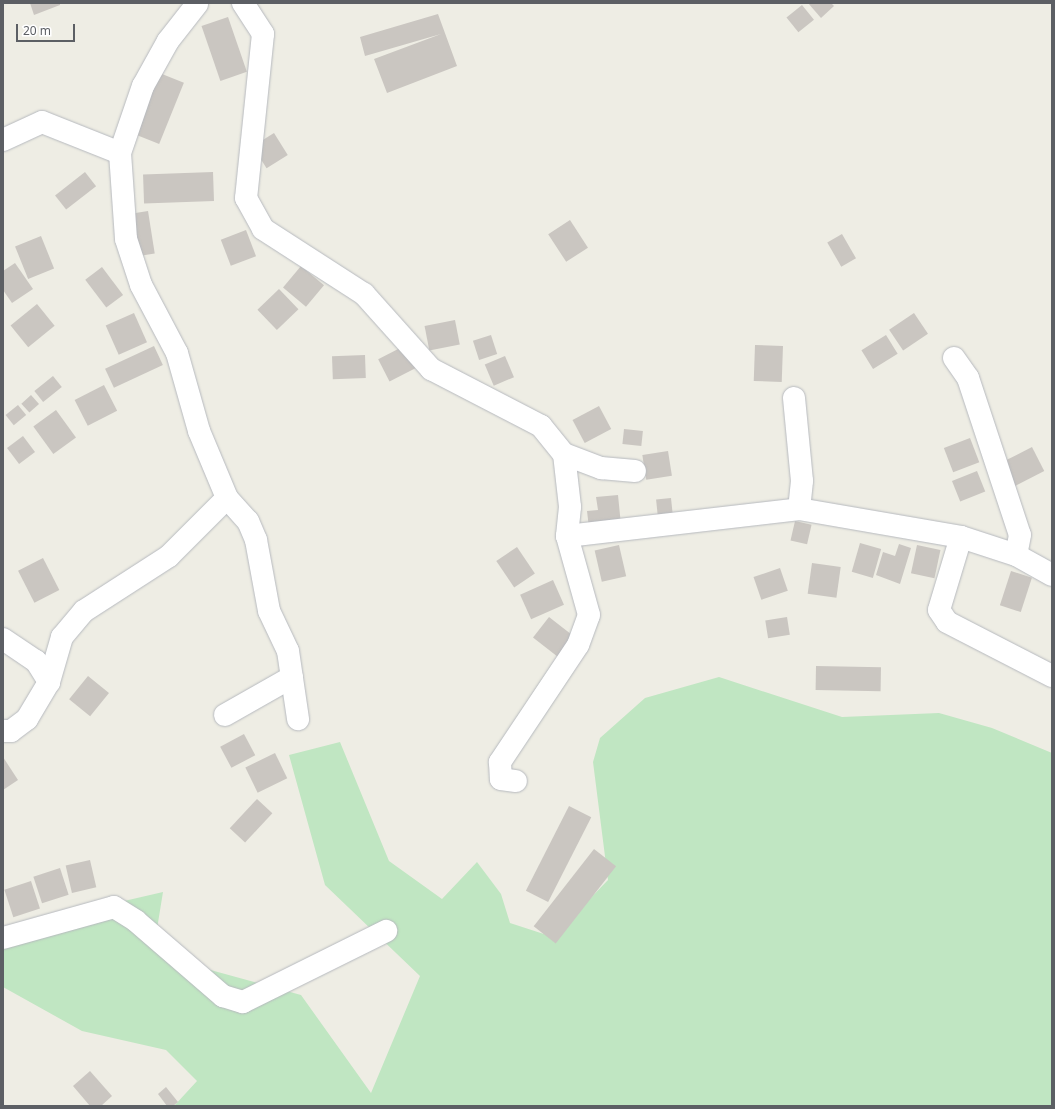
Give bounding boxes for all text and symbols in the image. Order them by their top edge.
scale bar [18,16,77,42]
text: 20 m [23,22,51,39]

